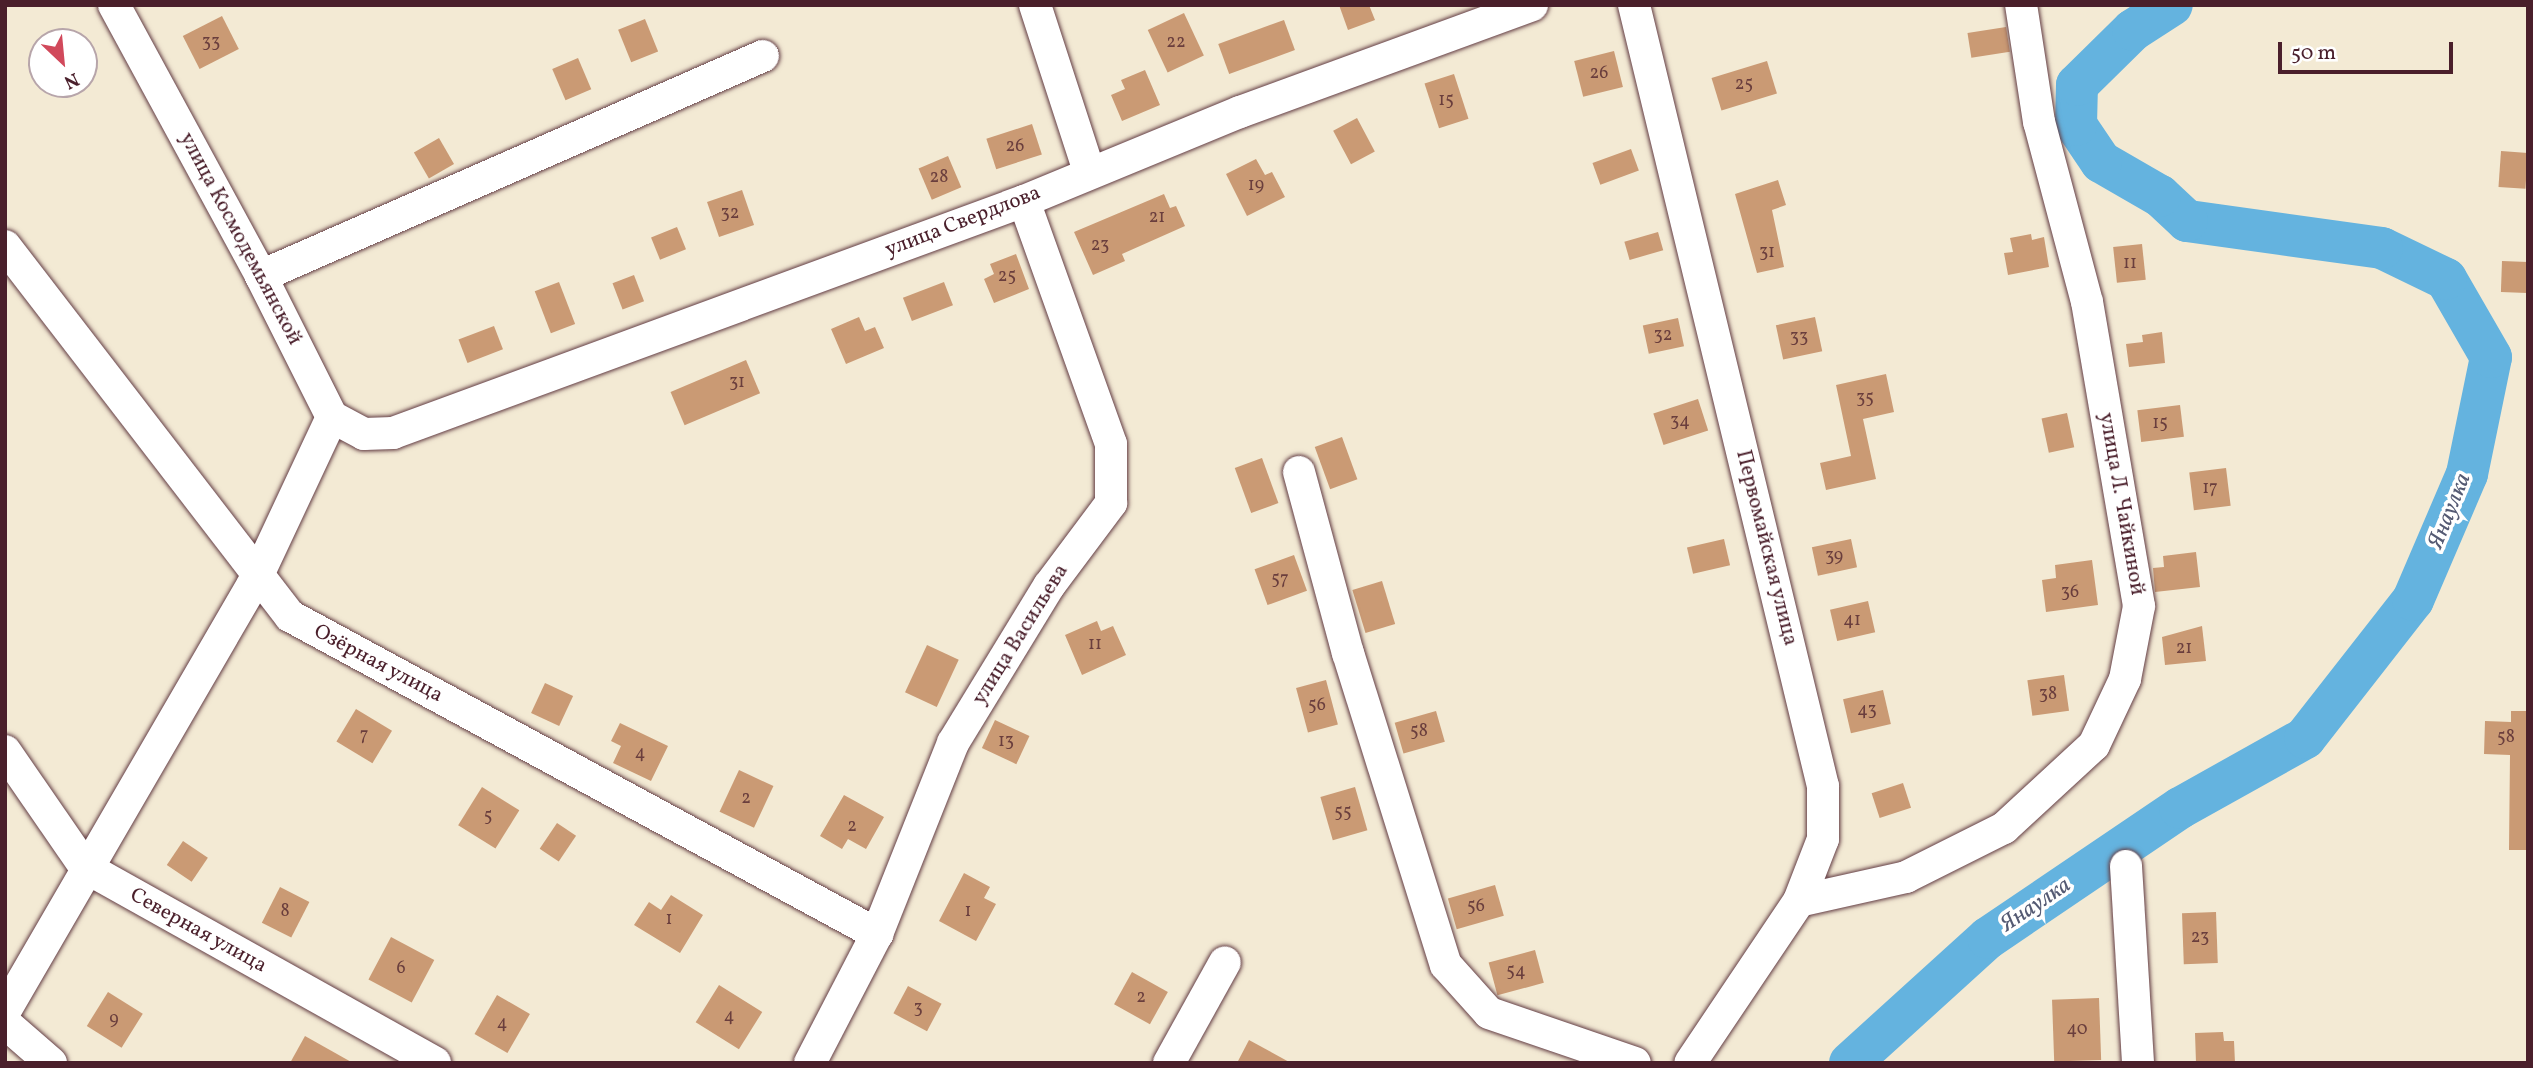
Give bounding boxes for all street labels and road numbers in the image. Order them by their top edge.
street label: улица Космодемьянской [173,128,307,350]
street label: улица Свердлова [882,181,1044,263]
street label: улица Л. Чайкиной [2093,411,2149,597]
street label: Первомайская улица [1729,447,1803,649]
street label: улица Васильева [968,560,1074,710]
street label: Озёрная улица [309,619,447,709]
street label: Северная улица [125,883,271,979]

